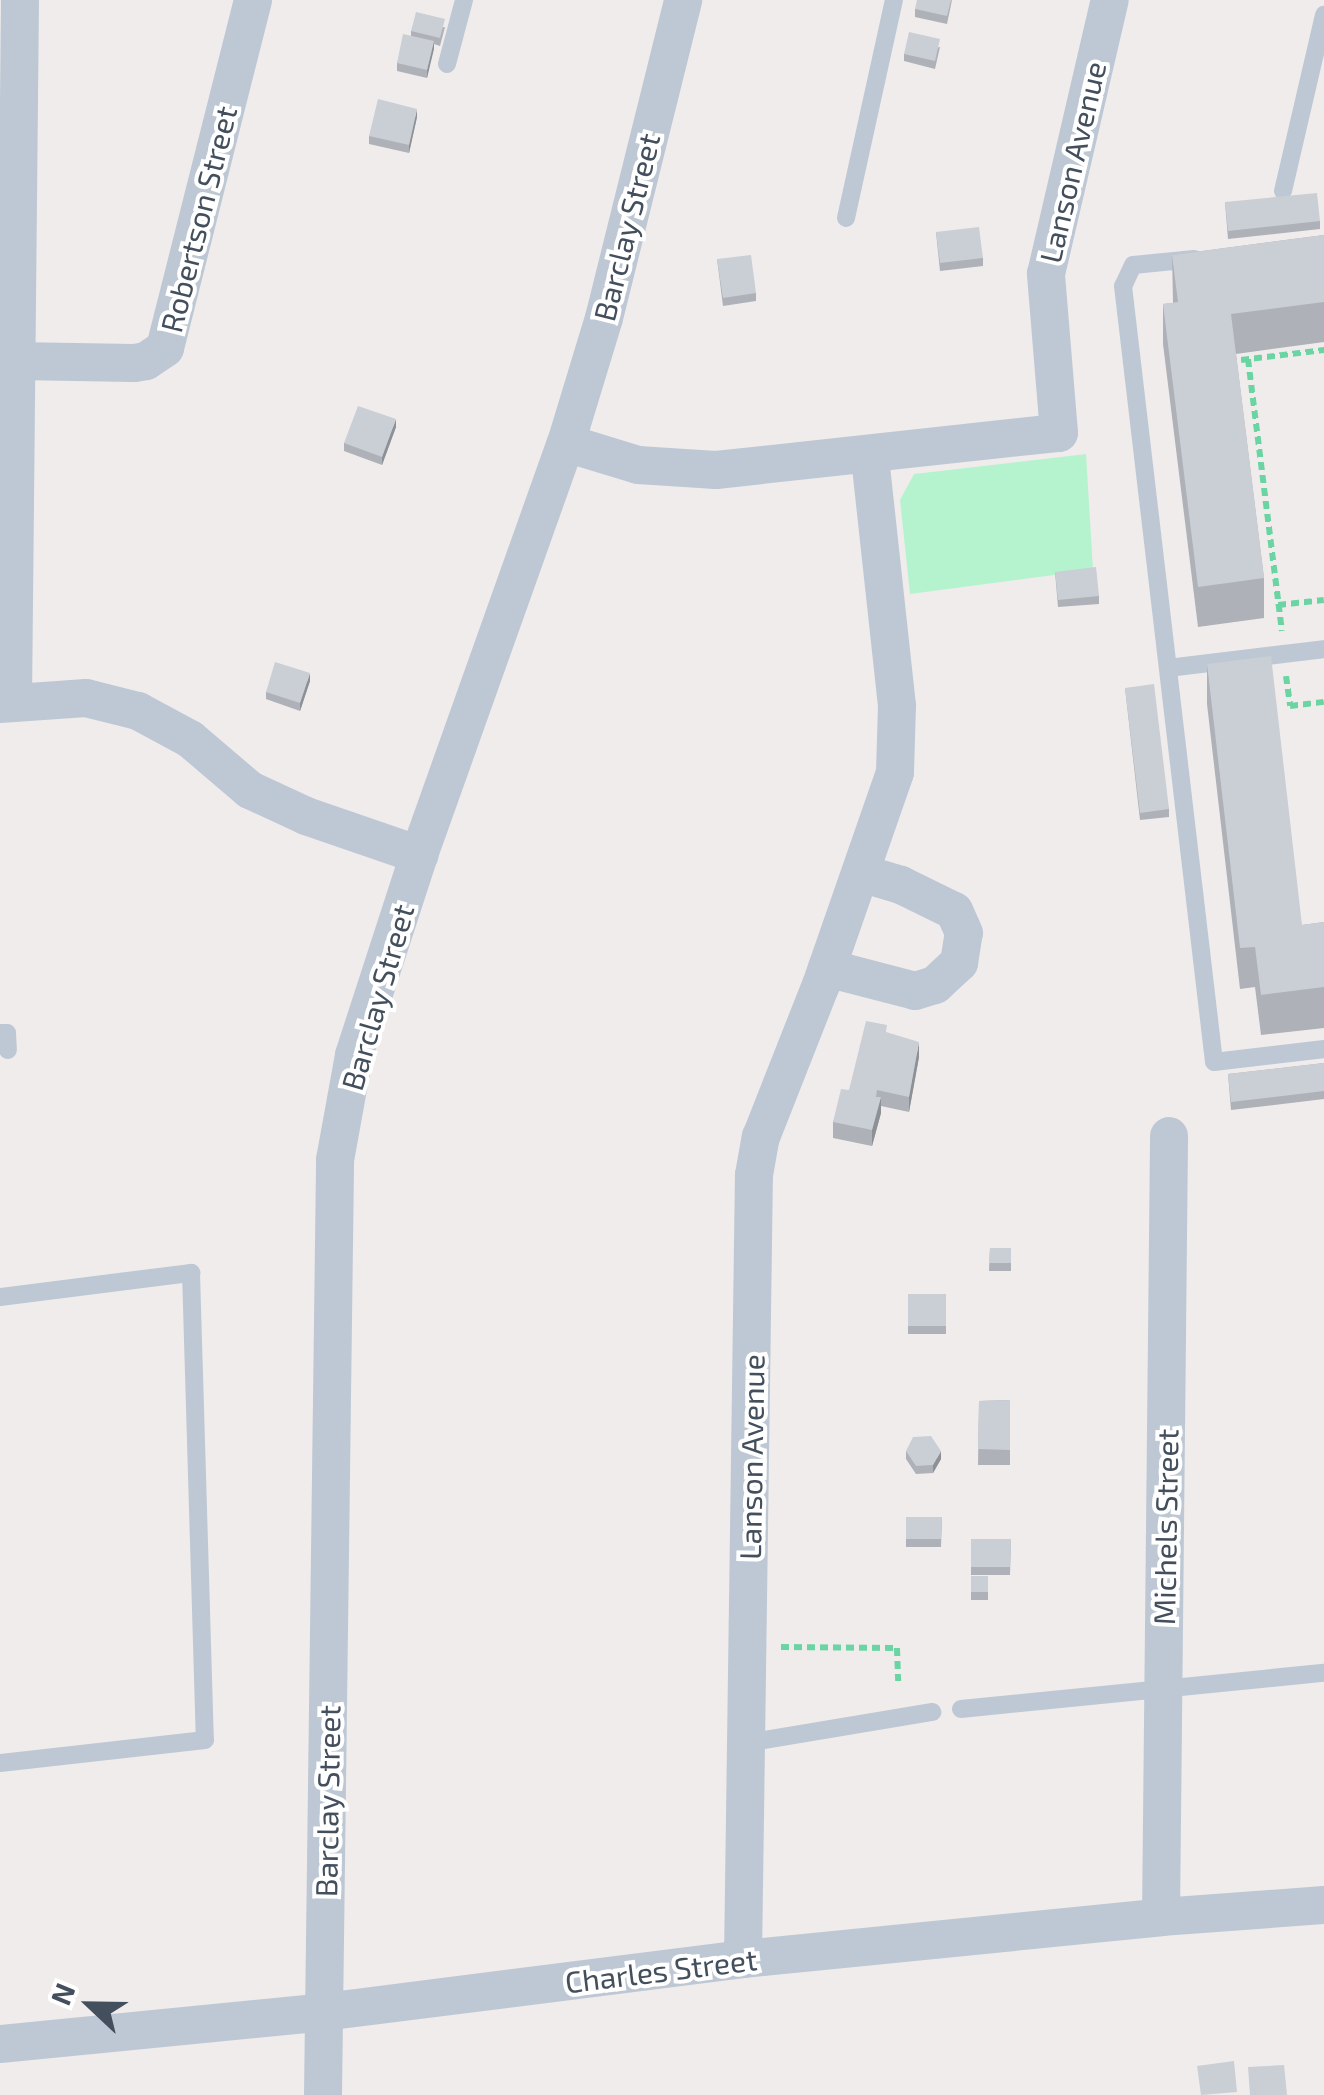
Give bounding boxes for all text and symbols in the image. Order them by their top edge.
street label: Lanson Avenue [1031,57,1113,267]
street label: Robertson Street [152,102,244,336]
street label: Barclay Street [585,129,667,325]
street label: Barclay Street [333,899,421,1095]
street label: Lanson Avenue [731,1354,771,1560]
street label: Michels Street [1145,1429,1185,1625]
street label: Barclay Street [307,1704,347,1898]
street label: Charles Street [563,1940,759,2000]
north arrow [40,1955,140,2055]
text: N [43,1978,82,2010]

